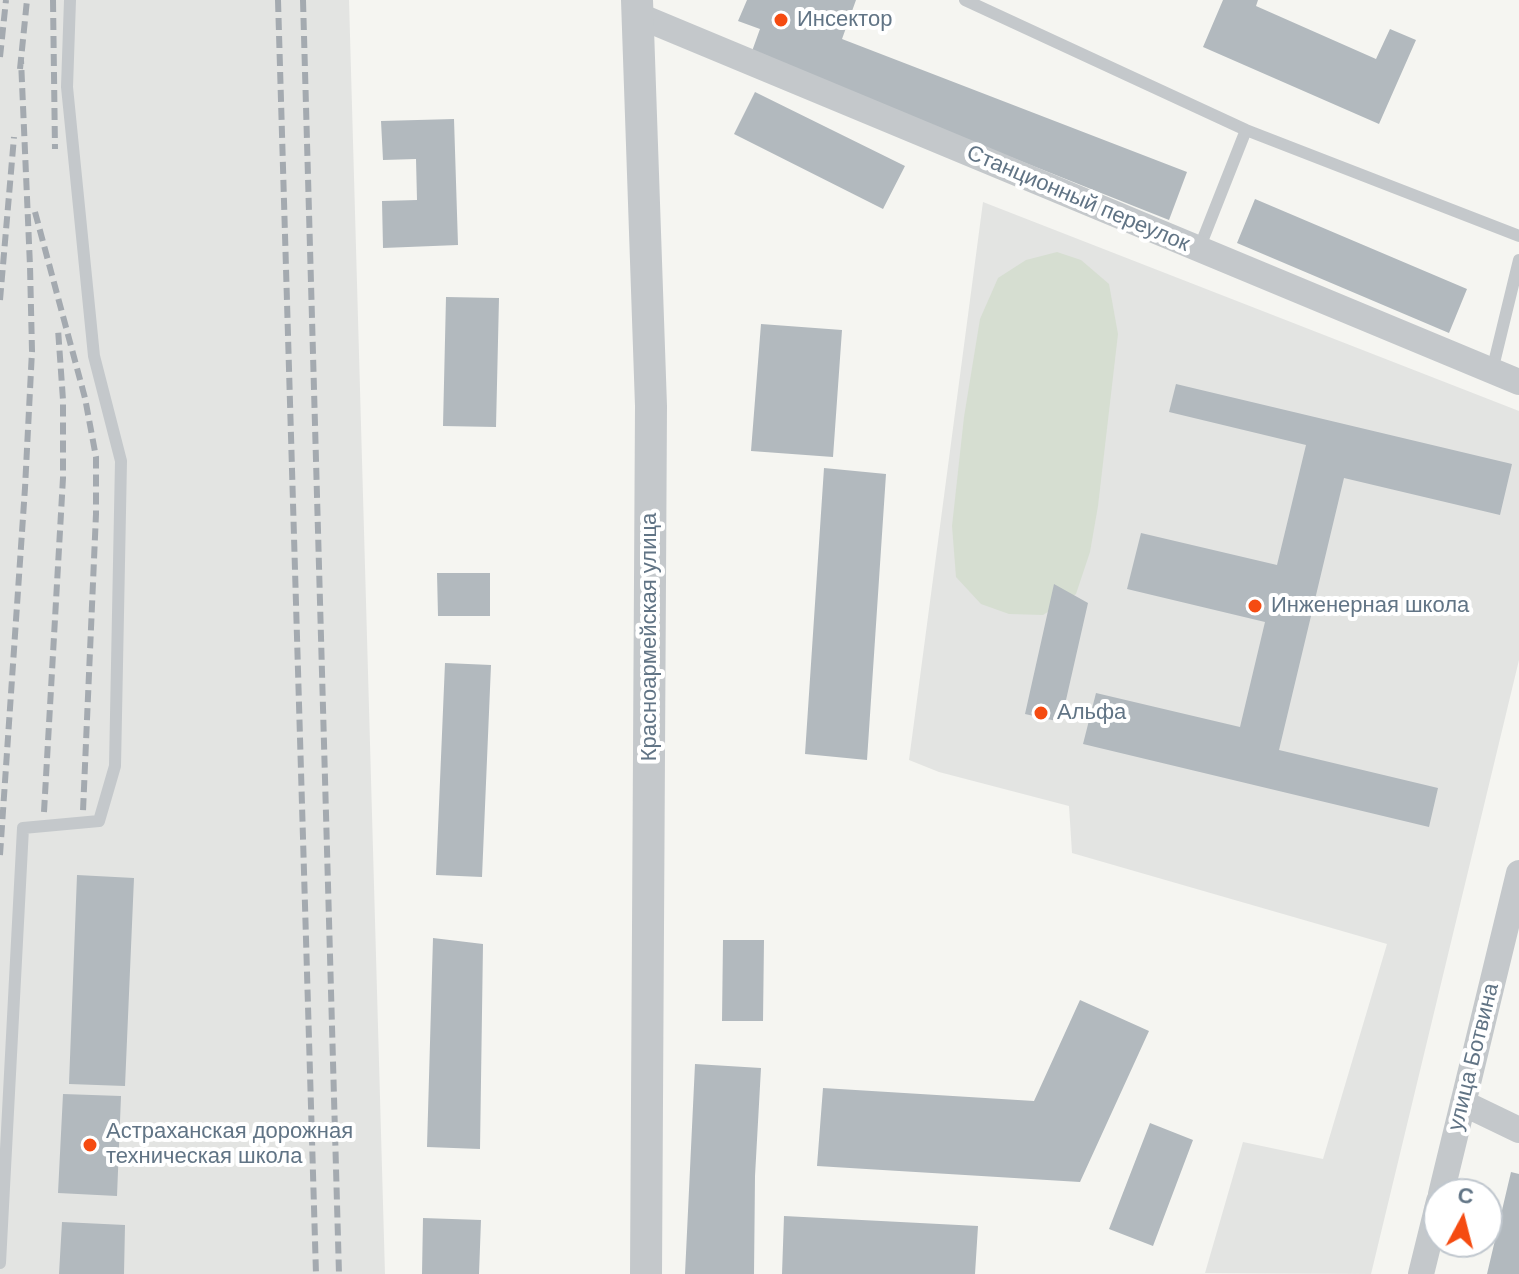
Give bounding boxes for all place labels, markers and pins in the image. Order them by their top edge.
place label: Инсектор [797,7,892,33]
marker: Инсектор [772,11,790,29]
place label: Инженерная школа [1271,593,1469,619]
marker: Инженерная школа [1246,597,1264,615]
place label: Альфа [1057,700,1126,726]
marker: Альфа [1032,704,1050,722]
place label: Астраханская дорожная техническая школа [106,1119,353,1170]
marker: Астраханская дорожная техническая школа [81,1136,99,1154]

